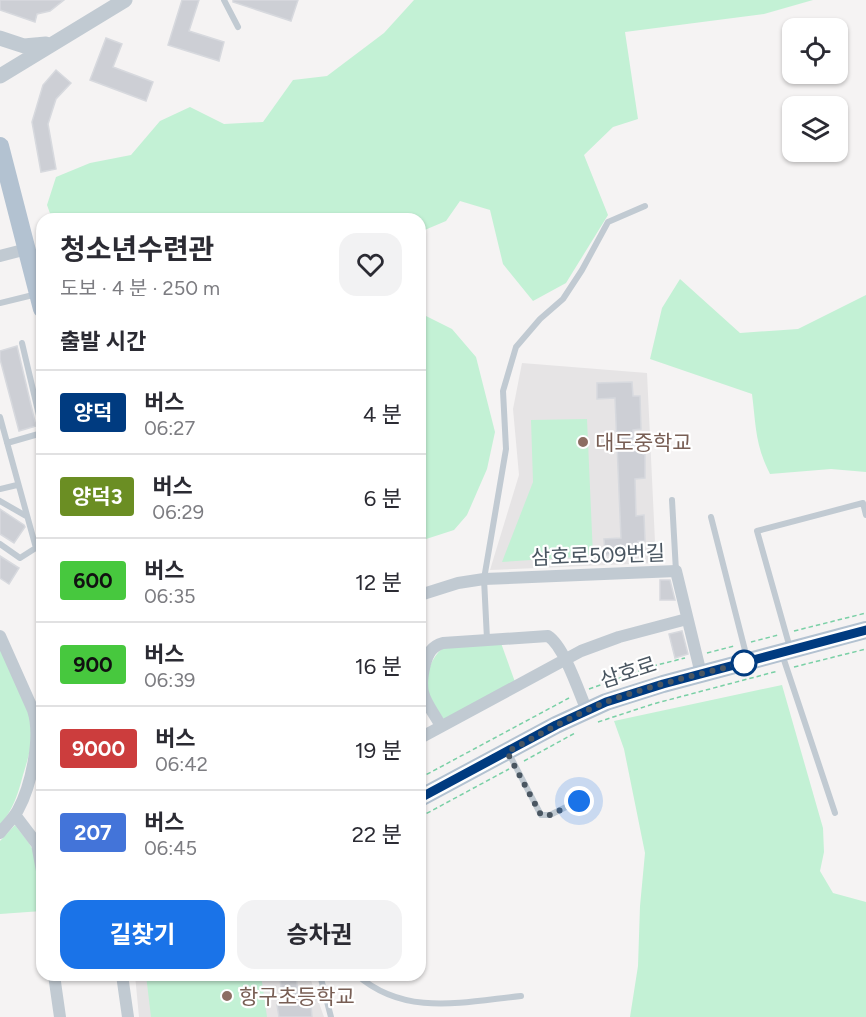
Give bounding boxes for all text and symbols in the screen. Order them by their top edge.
map controls [782,18,848,162]
button: locate [782,18,848,84]
button: layers [782,96,848,162]
text: 청소년수련관 [60,232,215,266]
button: heart [339,233,402,296]
text: 도보 · 4 분 · 250 m [60,276,220,300]
text: 출발 시간 [60,328,146,355]
text: 버스 [144,389,184,416]
text: 양덕 [74,400,112,425]
text: 4 분 [363,401,402,428]
text: 06:27 [144,416,195,440]
place label: 대도중학교 [595,430,692,455]
marker: 대도중학교 [576,435,590,449]
text: 버스 [152,473,193,500]
text: 양덕3 [72,484,122,509]
text: 6 분 [364,485,402,512]
text: 06:29 [152,500,204,524]
street label: 삼호로509번길 [531,540,665,570]
text: 버스 [144,557,184,584]
text: 600 [73,568,113,593]
text: 12 분 [355,569,402,596]
text: 06:35 [144,584,196,608]
text: 버스 [144,641,184,668]
unlabelled marker [731,650,757,676]
street label: 삼호로 [597,651,659,693]
text: 900 [73,652,113,677]
text: 16 분 [355,653,402,680]
text: 06:39 [144,668,195,692]
text: 버스 [155,725,196,752]
text: 9000 [72,736,125,761]
text: 19 분 [355,737,402,764]
text: 06:42 [155,752,208,776]
your location [564,786,594,816]
text: 버스 [144,809,184,836]
text: 207 [74,820,112,845]
text: 22 분 [352,821,402,848]
text: 06:45 [144,836,197,860]
button: 길찾기 [60,900,225,969]
button: 승차권 [237,900,402,969]
place label: 항구초등학교 [239,984,355,1009]
marker: 항구초등학교 [220,989,234,1003]

